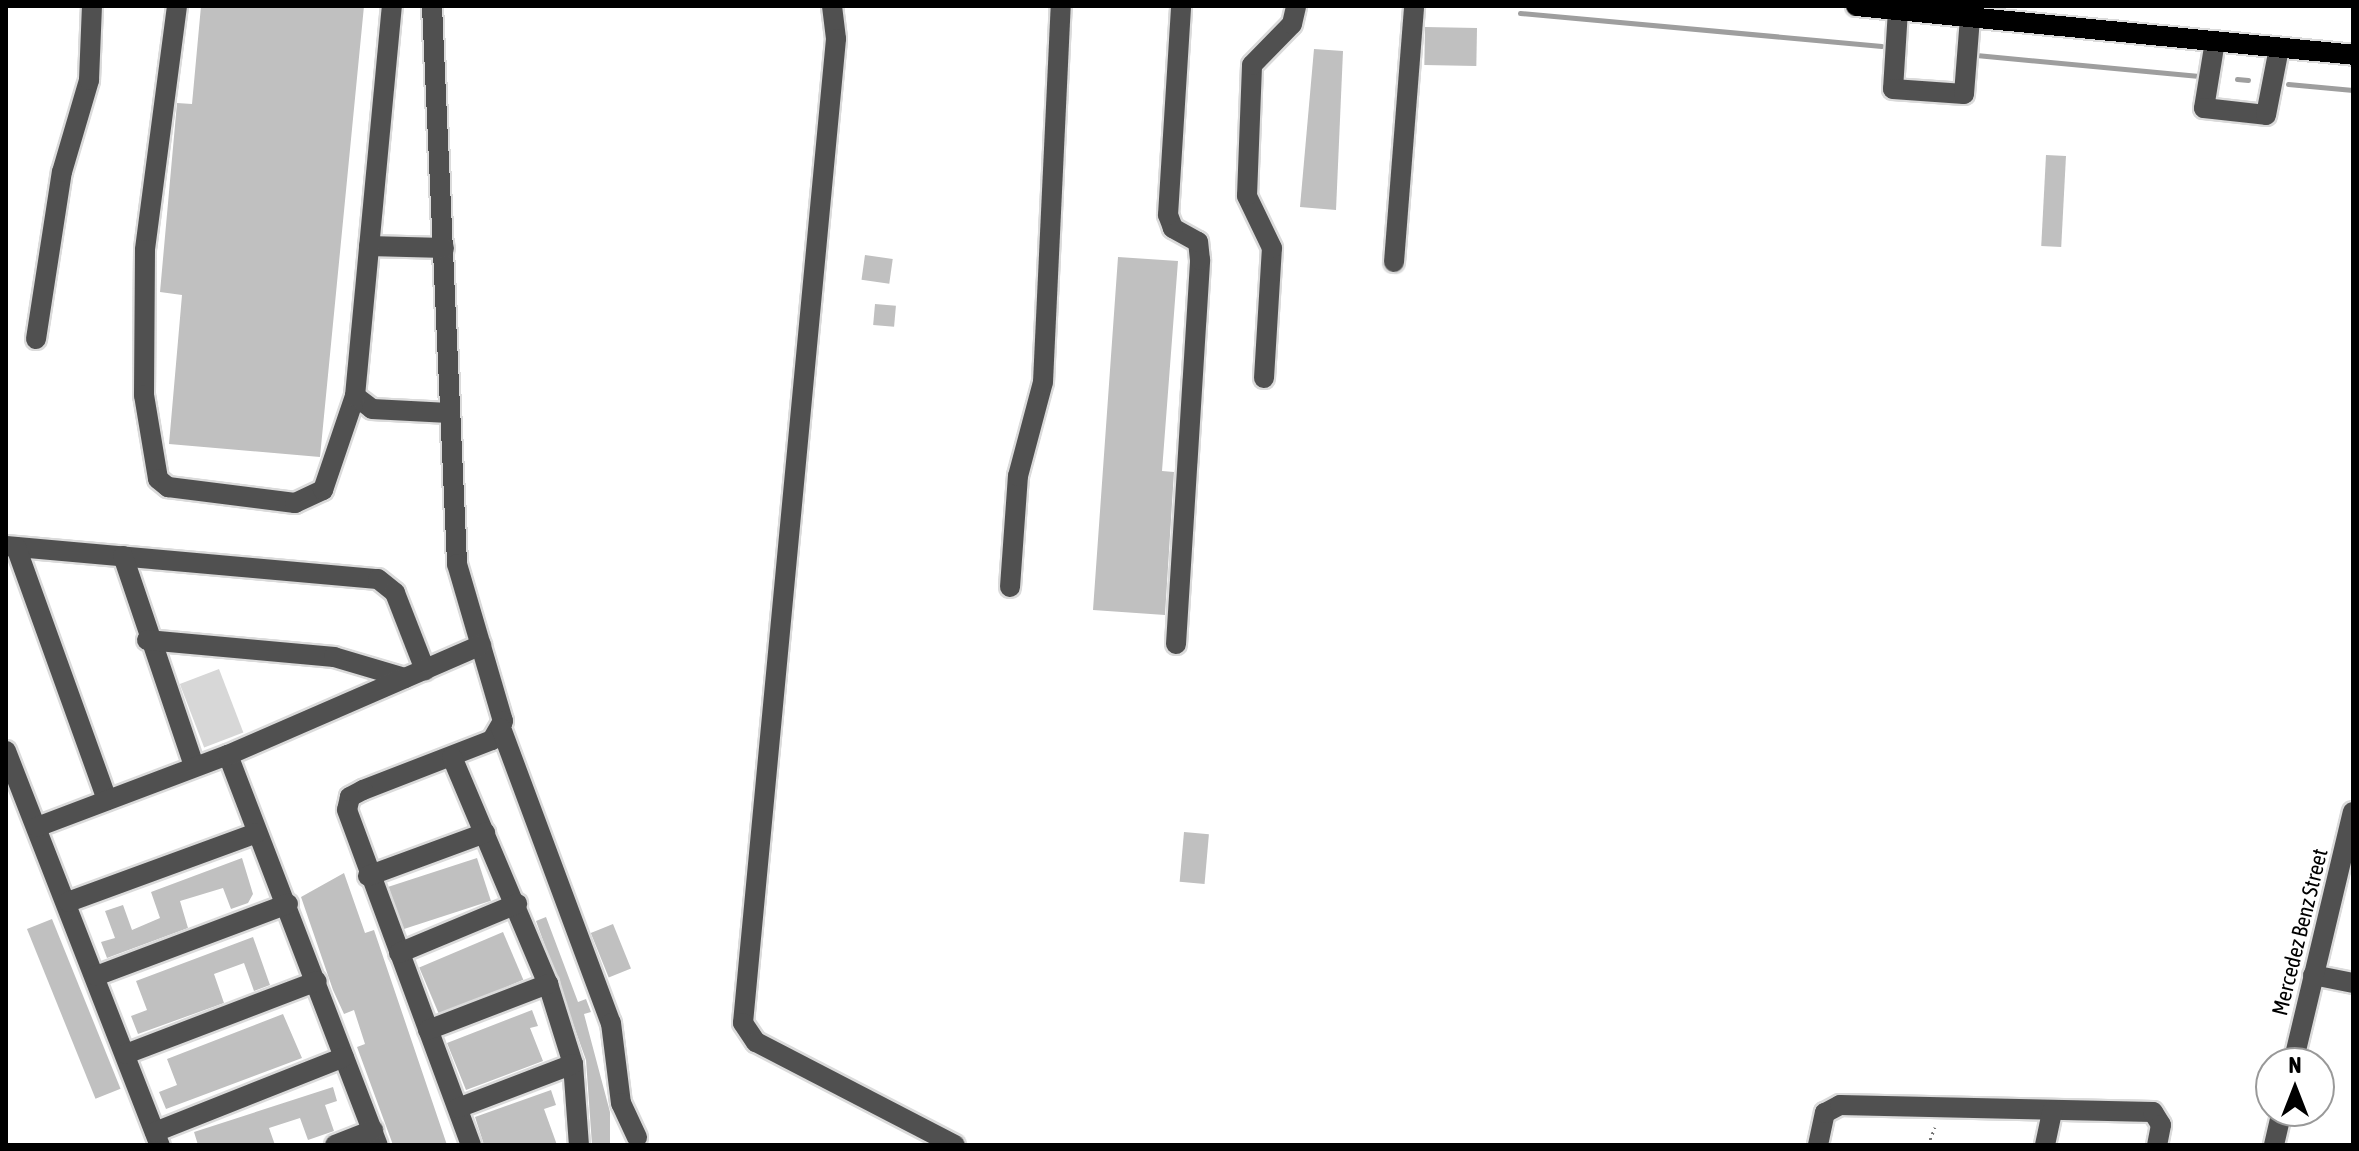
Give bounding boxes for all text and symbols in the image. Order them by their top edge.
street label: Mercedez Benz Street [2267,846,2333,1018]
north arrow [2255,1047,2335,1127]
text: N [2289,1052,2301,1078]

